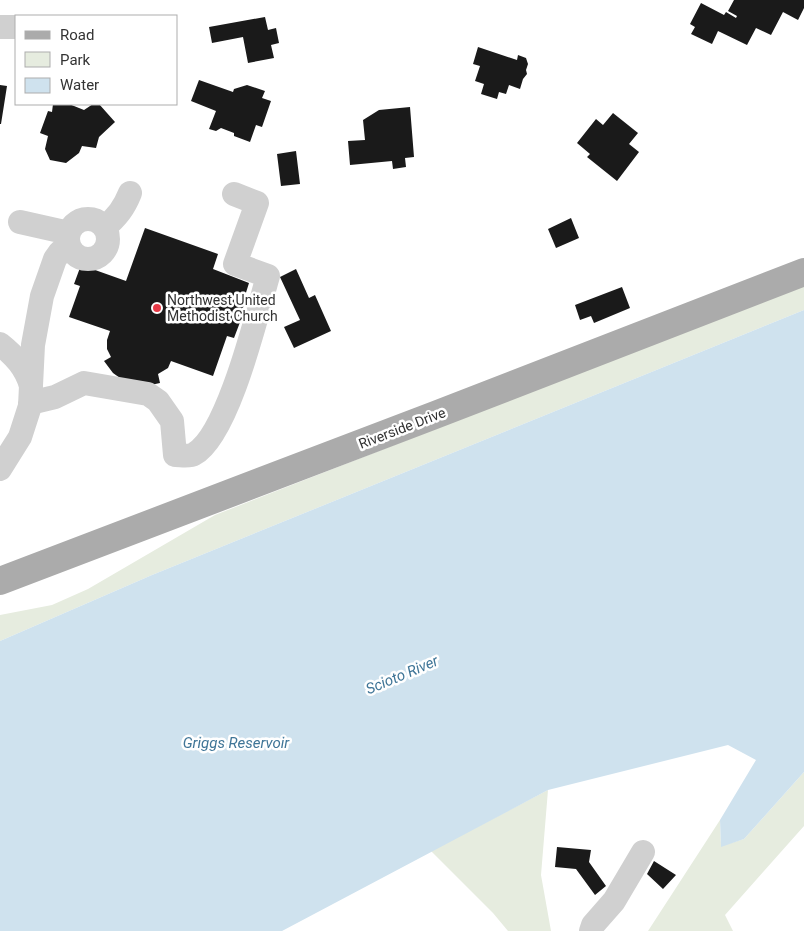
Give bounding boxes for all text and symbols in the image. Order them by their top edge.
legend [15,15,178,105]
text: Road [60,26,94,44]
text: Park [60,51,91,69]
text: Water [60,76,99,94]
place label: Northwest United Methodist Church [167,292,278,324]
marker: Northwest United Methodist Church [151,302,163,314]
street label: Riverside Drive [356,404,448,452]
water label: Scioto River [363,651,442,698]
water label: Griggs Reservoir [183,734,290,752]

